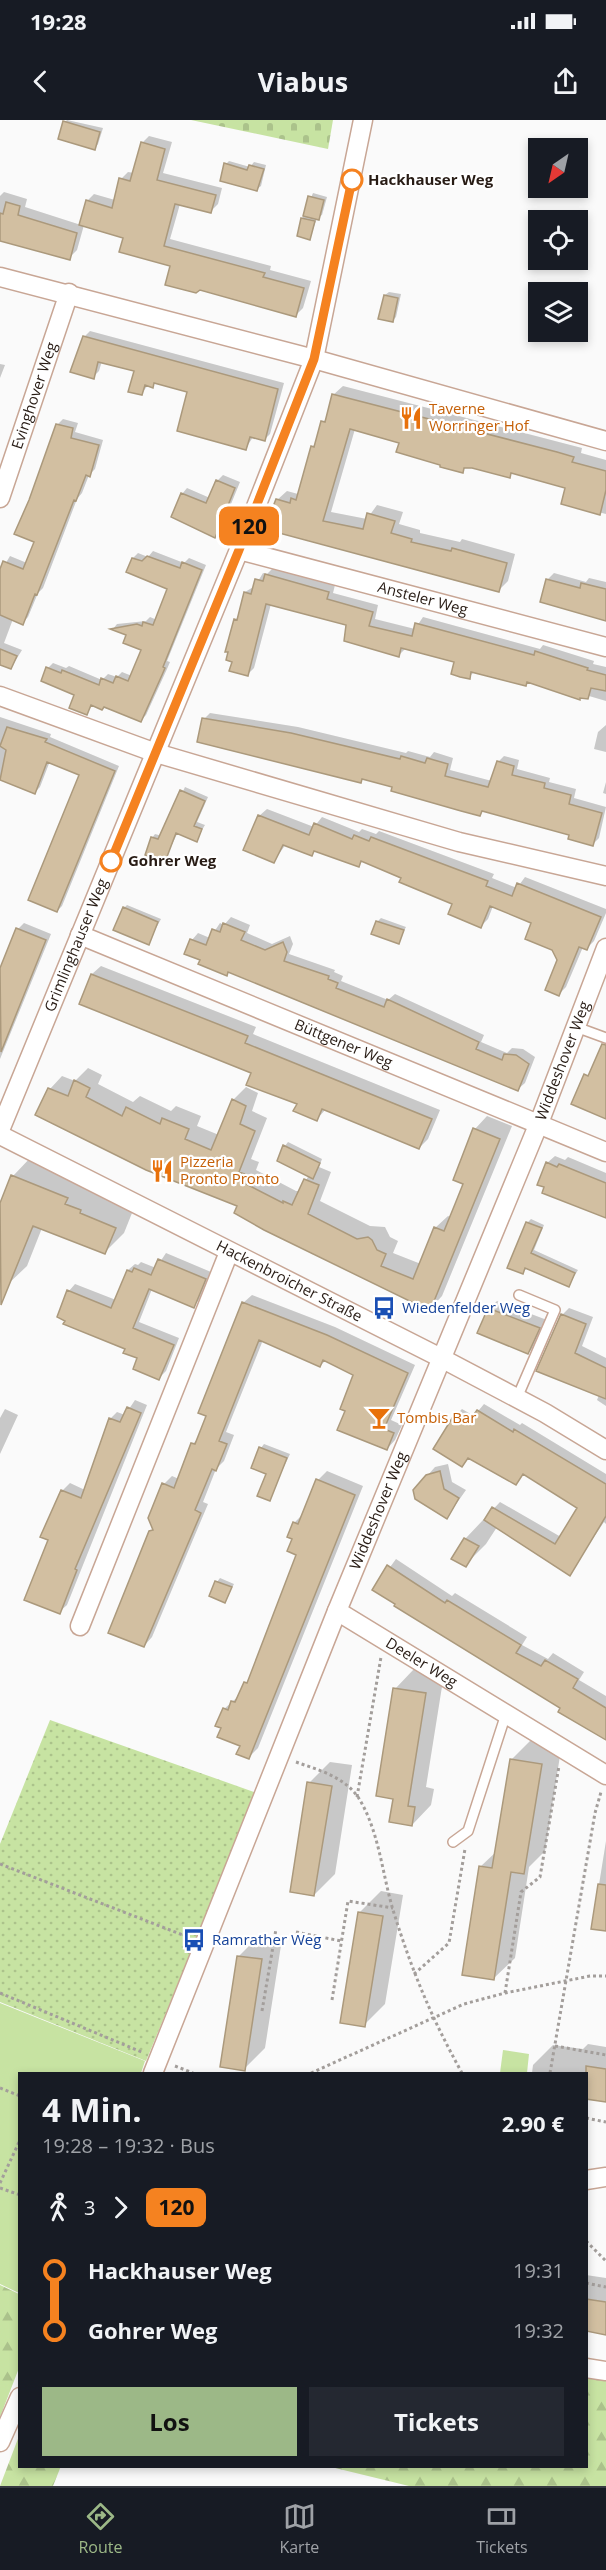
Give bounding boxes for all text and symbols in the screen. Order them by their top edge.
text: 19:28 [30,6,87,36]
text: Viabus [258,63,348,100]
icon: back [24,65,57,98]
icon: share [549,65,582,98]
north arrow [528,138,588,198]
map controls [528,138,588,342]
marker: Hackhauser Weg [341,169,363,191]
place label: Hackhauser Weg [368,169,494,189]
button: locate [528,210,588,270]
button: layers [528,282,588,342]
street label: Evinghover Weg [6,339,61,451]
place label: Taverne Worringer Hof [429,398,530,435]
restaurant icon: Taverne Worringer Hof [398,405,424,431]
line badge: 120 [214,506,284,546]
text: 120 [231,512,267,540]
street label: Ansteler Weg [376,576,470,619]
marker: Gohrer Weg [100,850,122,872]
place label: Gohrer Weg [128,850,217,870]
street label: Grimlinghauser Weg [39,875,112,1014]
street label: Widdeshover Weg [530,998,594,1123]
street label: Büttgener Weg [292,1014,396,1072]
place label: Pizzeria Pronto Pronto [180,1151,279,1188]
restaurant icon: Pizzeria Pronto Pronto [149,1158,175,1184]
street label: Hackenbroicher Straße [213,1235,366,1326]
bus stop icon: Wiedenfelder Weg [371,1295,397,1321]
place label: Wiedenfelder Weg [402,1297,530,1317]
bar icon: Tombis Bar [366,1405,392,1431]
place label: Tombis Bar [397,1407,476,1427]
street label: Widdeshover Weg [344,1448,411,1572]
street label: Deeler Weg [382,1632,462,1691]
bus stop icon: Ramrather Weg [181,1927,207,1953]
place label: Ramrather Weg [212,1929,321,1949]
text: 4 Min. [42,2087,142,2132]
text: 2.90 € [502,2108,564,2138]
text: 19:28 – 19:32 · Bus [42,2132,215,2159]
icon: walk [42,2191,75,2224]
icon: forward [104,2191,137,2224]
text: 120 [158,2193,194,2221]
text: 3 [84,2194,95,2221]
text: Hackhauser Weg [88,2255,272,2285]
text: 19:31 [513,2257,564,2284]
text: Gohrer Weg [88,2315,217,2345]
text: 19:32 [513,2317,564,2344]
button: Los [42,2387,297,2456]
button: Tickets [309,2387,564,2456]
tab: Route [78,2500,122,2558]
tab: Karte [279,2500,319,2558]
tab: Tickets [476,2500,528,2558]

